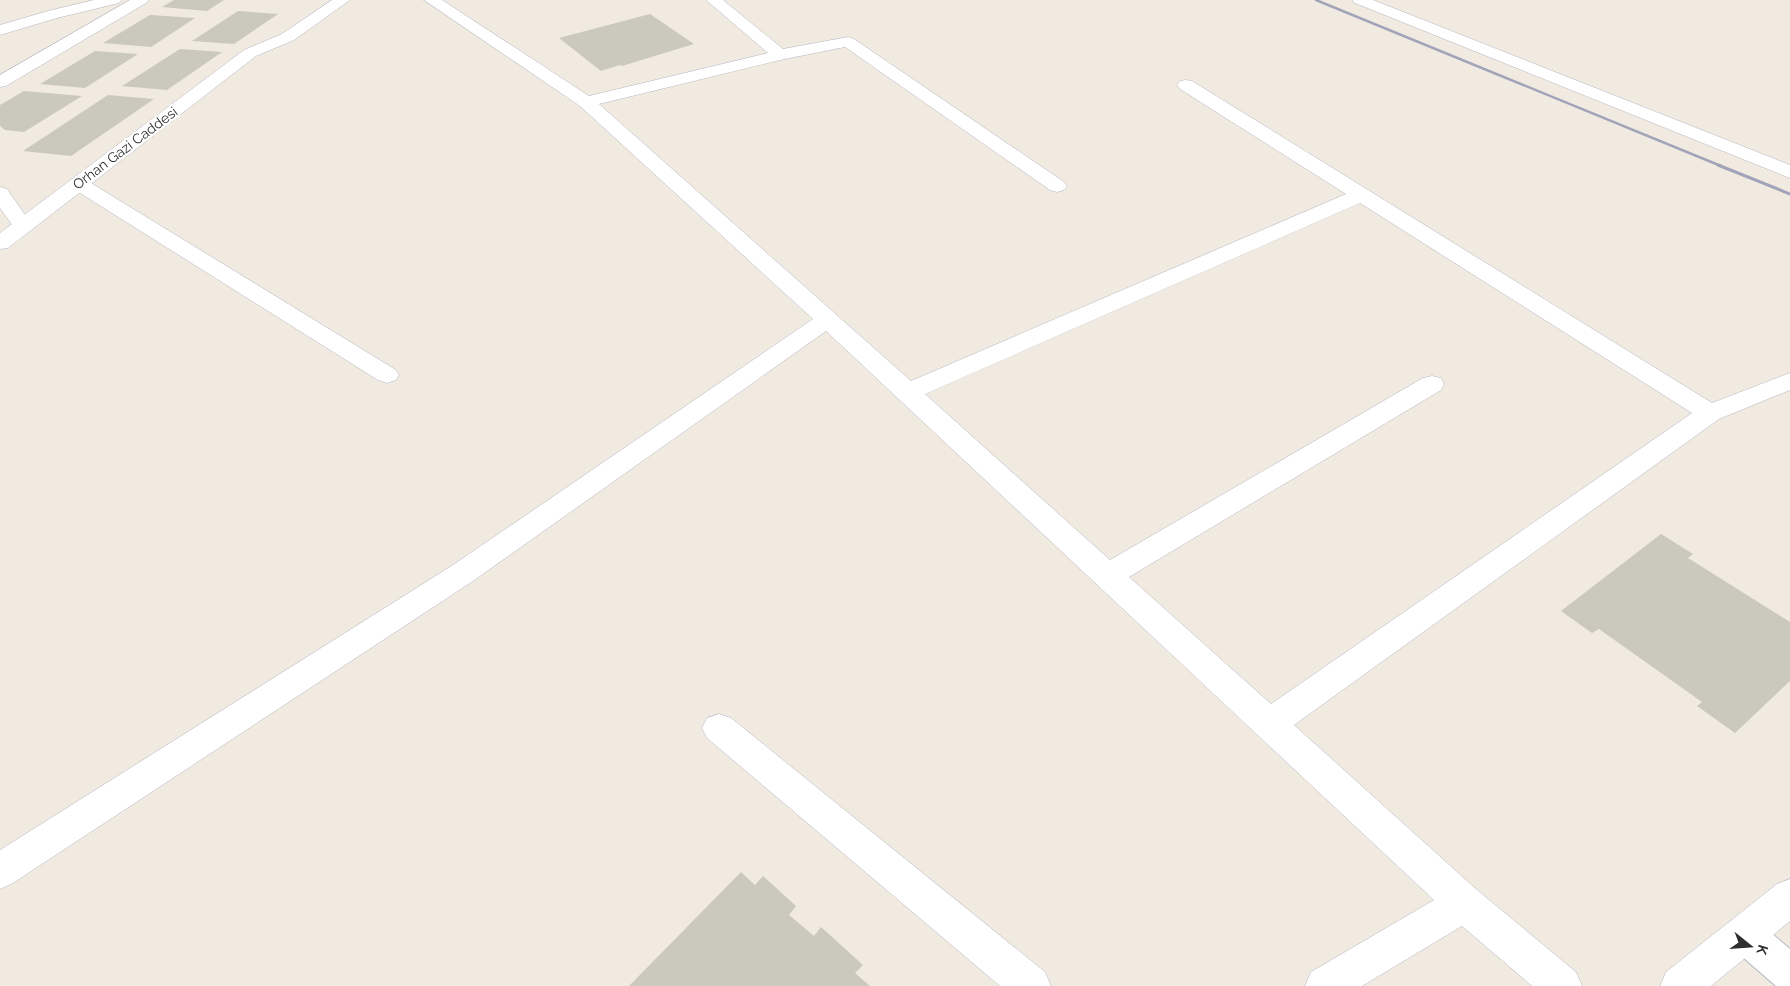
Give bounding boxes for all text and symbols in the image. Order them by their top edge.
street label: Orhan Gazi Caddesi [70,103,180,193]
north arrow [1725,921,1775,971]
text: K [1753,943,1771,957]

